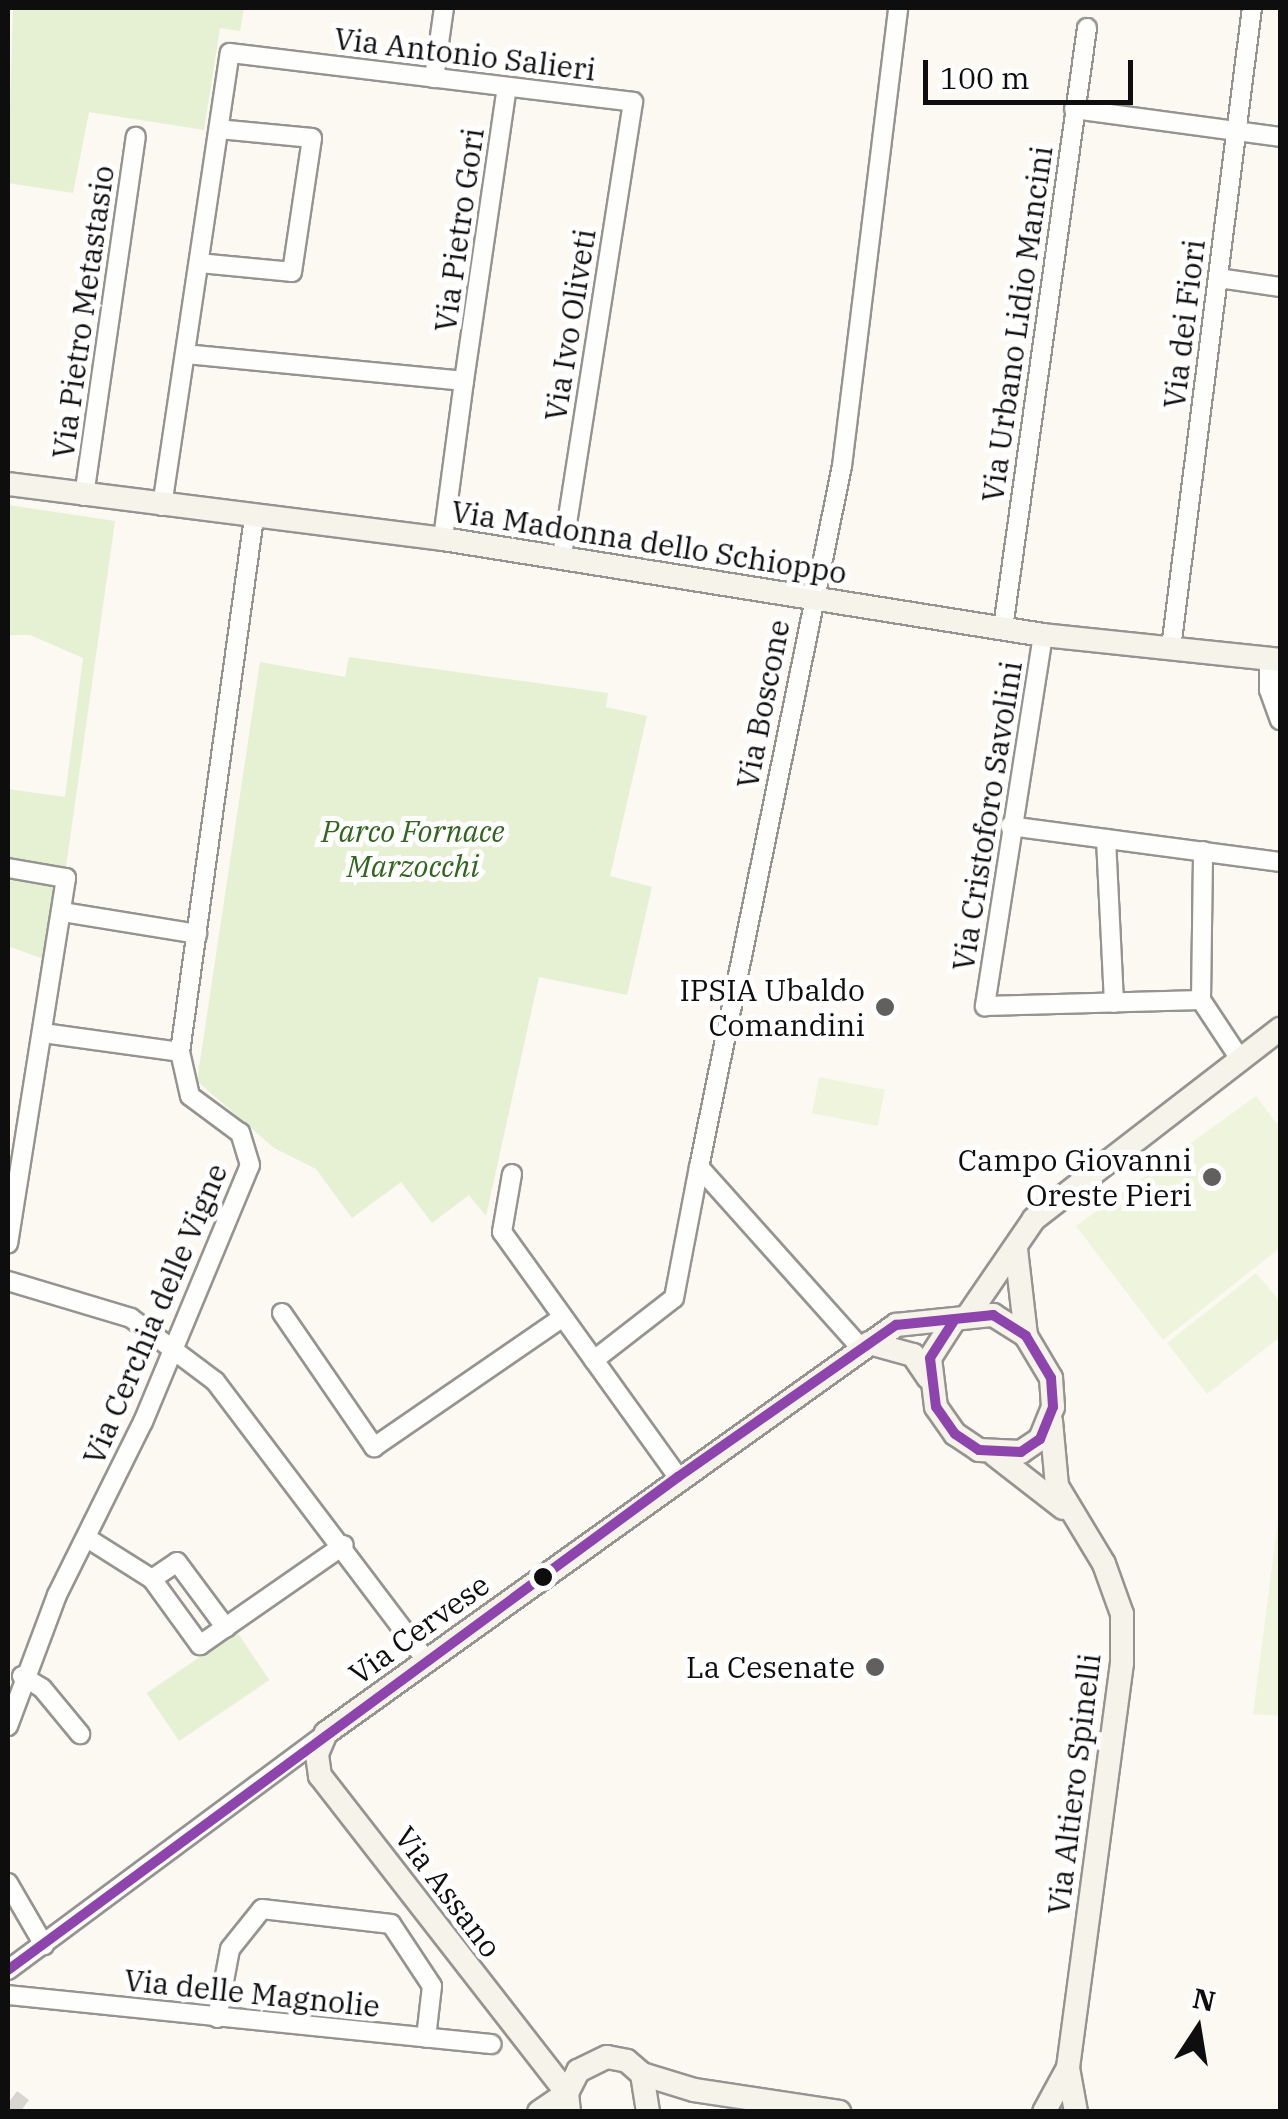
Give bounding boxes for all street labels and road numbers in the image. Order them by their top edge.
street label: Via Antonio Salieri [332,20,598,88]
street label: Via Pietro Gori [427,126,491,334]
street label: Via Urbano Lidio Mancini [974,144,1060,504]
street label: Via Pietro Metastasio [45,163,121,461]
street label: Via Ivo Oliveti [537,226,603,424]
street label: Via dei Fiori [1156,237,1212,411]
street label: Via Madonna dello Schioppo [449,493,849,591]
street label: Via Boscone [729,617,797,791]
street label: Via Cristoforo Savolini [945,659,1029,973]
street label: Via Cerchia delle Vigne [75,1158,235,1470]
street label: Via Cervese [342,1566,496,1692]
street label: Via Altiero Spinelli [1040,1651,1108,1917]
street label: Via Assano [387,1820,509,1964]
street label: Via delle Magnolie [122,1962,382,2024]

